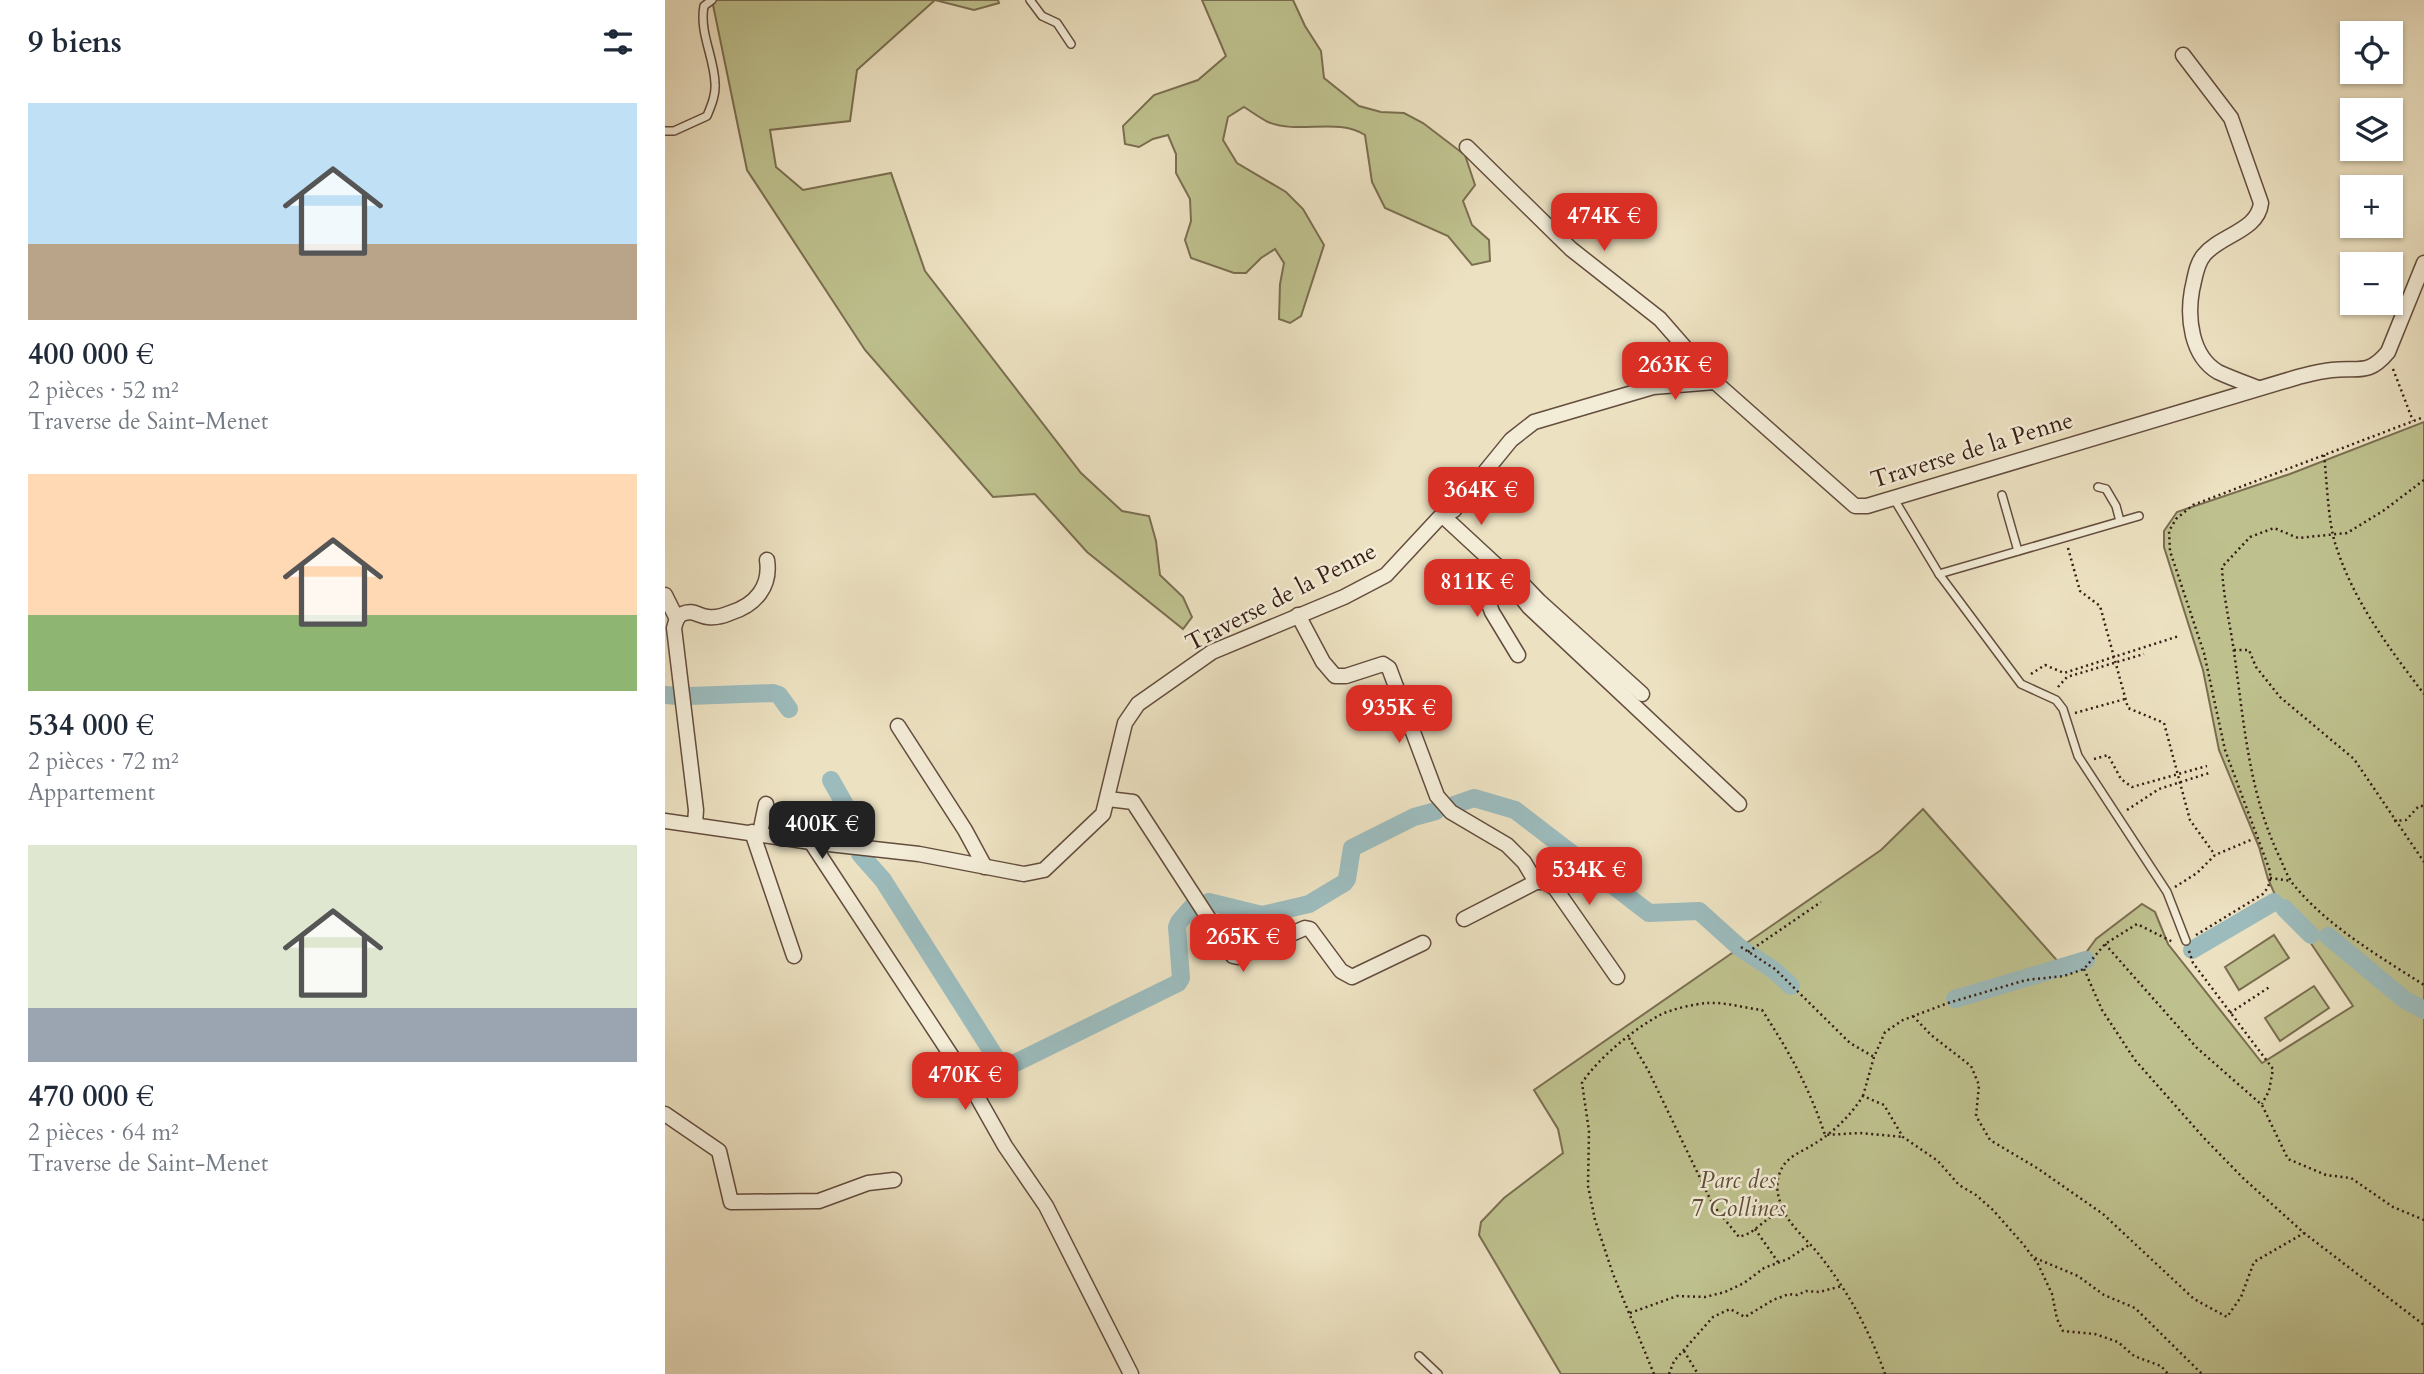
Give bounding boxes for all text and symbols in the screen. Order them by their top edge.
map controls [2340,21,2403,315]
button: locate [2340,21,2403,84]
text: 9 biens [28,22,122,63]
icon: filters [599,23,637,61]
button: layers [2340,98,2403,161]
icon: home [270,148,396,274]
button: + [2340,175,2403,238]
pin: 474K € [1547,194,1661,253]
text: 474K € [1567,200,1641,231]
button: − [2340,252,2403,315]
text: 400 000 € [28,334,154,375]
pin: 263K € [1618,342,1732,402]
text: 263K € [1638,349,1712,380]
text: 2 pièces · 52 m² [28,375,179,406]
street label: Traverse de la Penne [1867,403,2077,497]
text: Traverse de Saint-Menet [28,406,268,437]
pin: 364K € [1424,468,1538,527]
text: 364K € [1444,474,1518,505]
icon: home [270,519,396,645]
street label: Traverse de la Penne [1180,535,1382,659]
pin: 811K € [1420,560,1534,619]
text: 811K € [1440,566,1514,597]
pin: 935K € [1342,686,1456,745]
text: 935K € [1362,692,1436,723]
text: 534 000 € [28,705,154,746]
text: 2 pièces · 72 m² [28,746,179,777]
text: Appartement [28,777,155,808]
pin: 400K € [765,802,879,861]
text: 400K € [785,808,859,839]
pin: 534K € [1532,848,1646,907]
text: 534K € [1552,854,1626,885]
icon: home [270,890,396,1016]
pin: 265K € [1186,914,1300,974]
text: 265K € [1206,921,1280,952]
pin: 470K € [908,1052,1022,1112]
text: 470K € [928,1059,1002,1090]
text: 470 000 € [28,1076,154,1117]
text: 2 pièces · 64 m² [28,1117,179,1148]
text: Traverse de Saint-Menet [28,1148,268,1179]
park label: Parc des 7 Collines [1690,1164,1786,1225]

